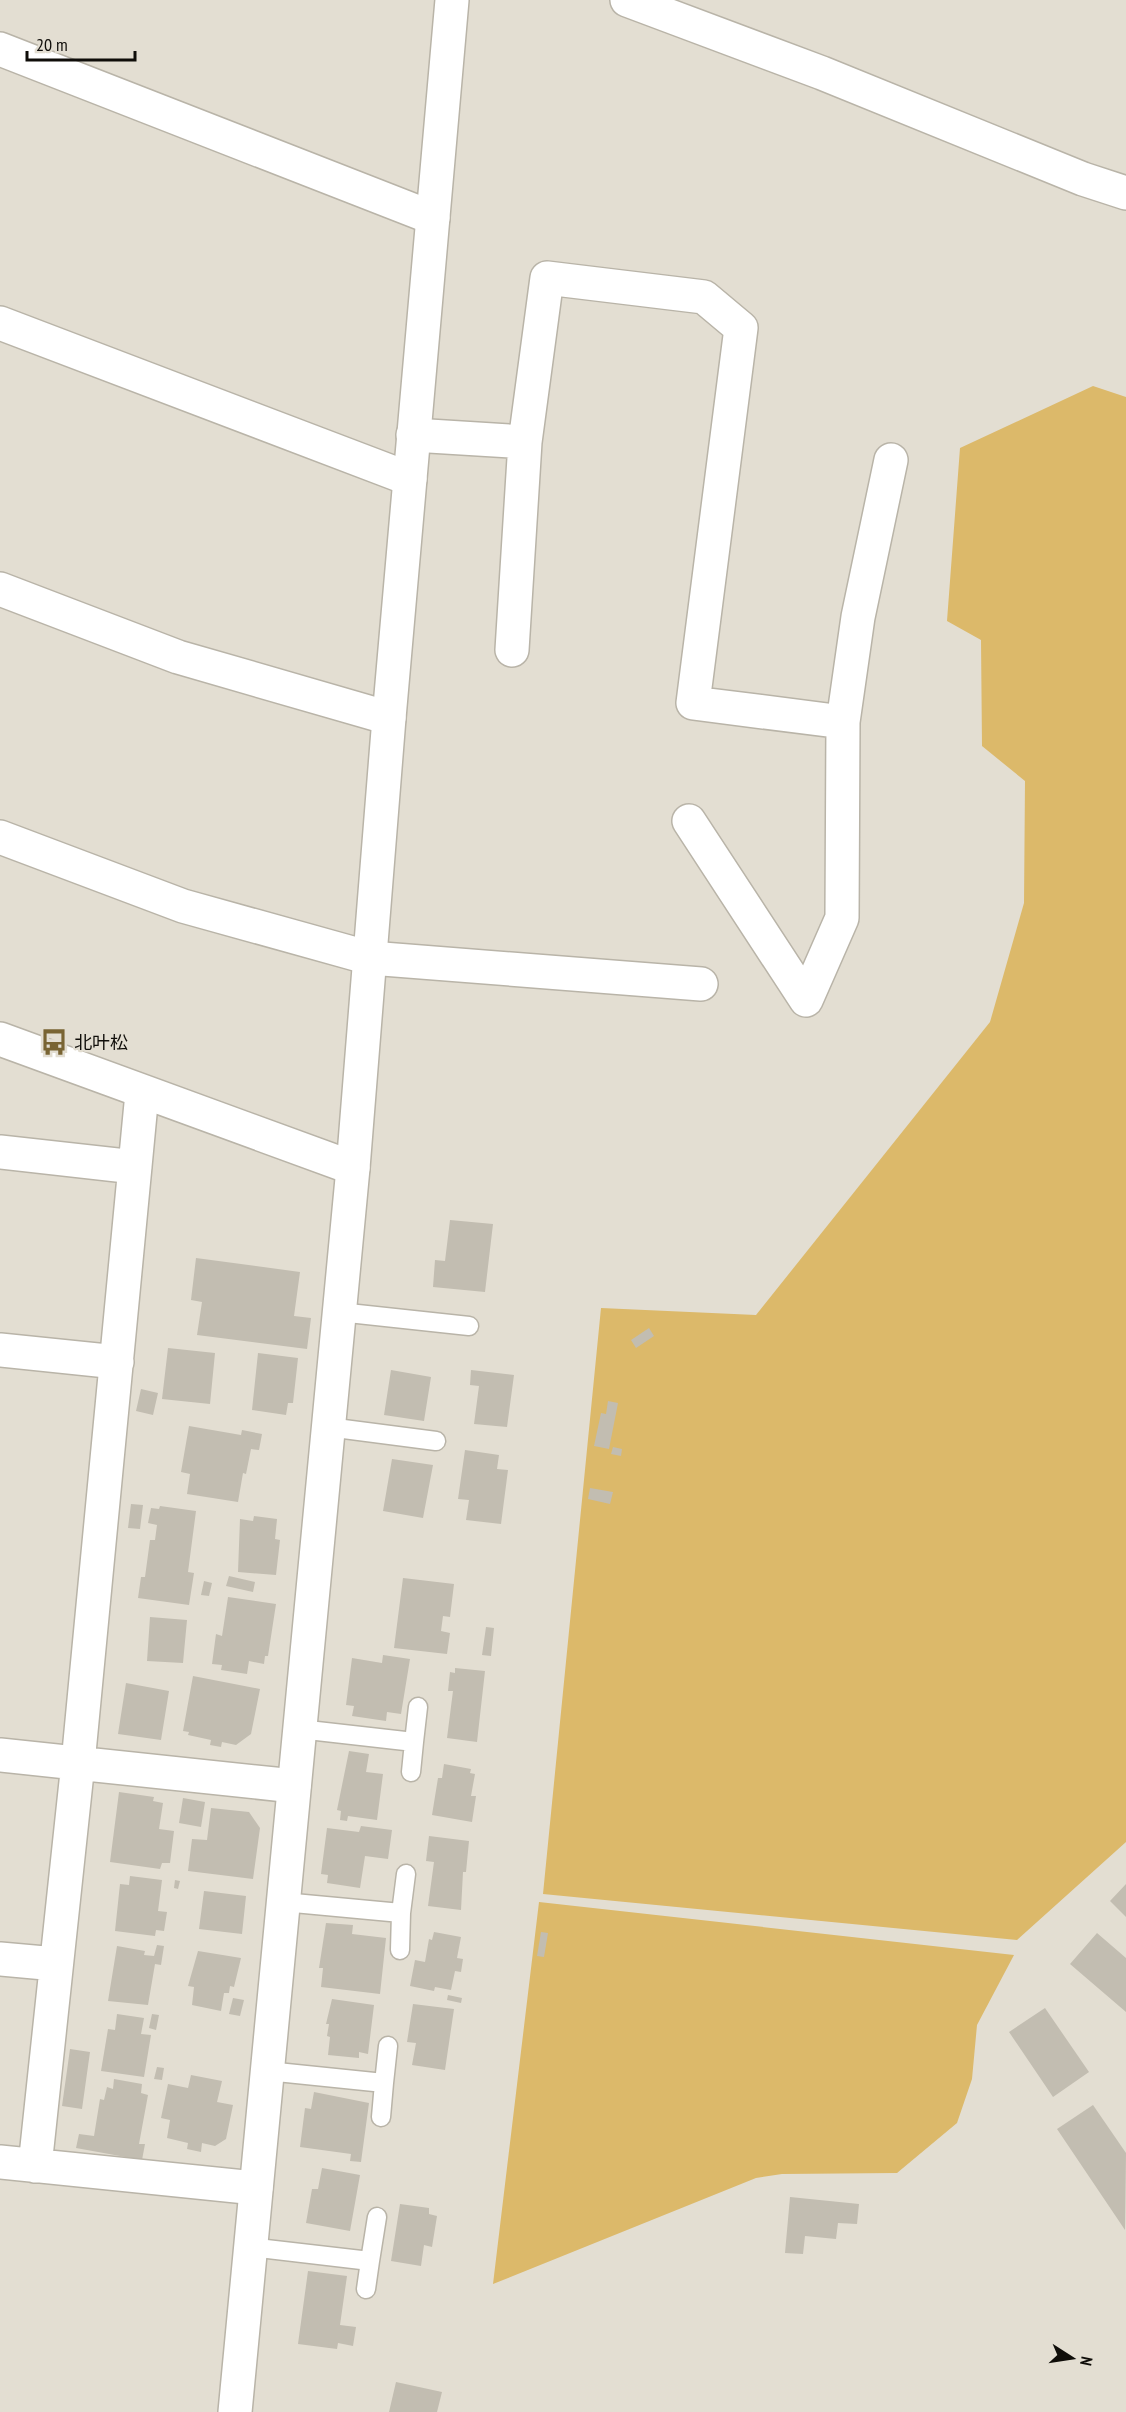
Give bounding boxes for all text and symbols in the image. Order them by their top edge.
scale bar [27,24,135,62]
text: 20 m [36,33,68,56]
bus stop icon: 北叶松 [39,1027,69,1057]
place label: 北叶松 [74,1031,128,1054]
north arrow [1042,2328,1102,2388]
text: N [1076,2355,1097,2367]

